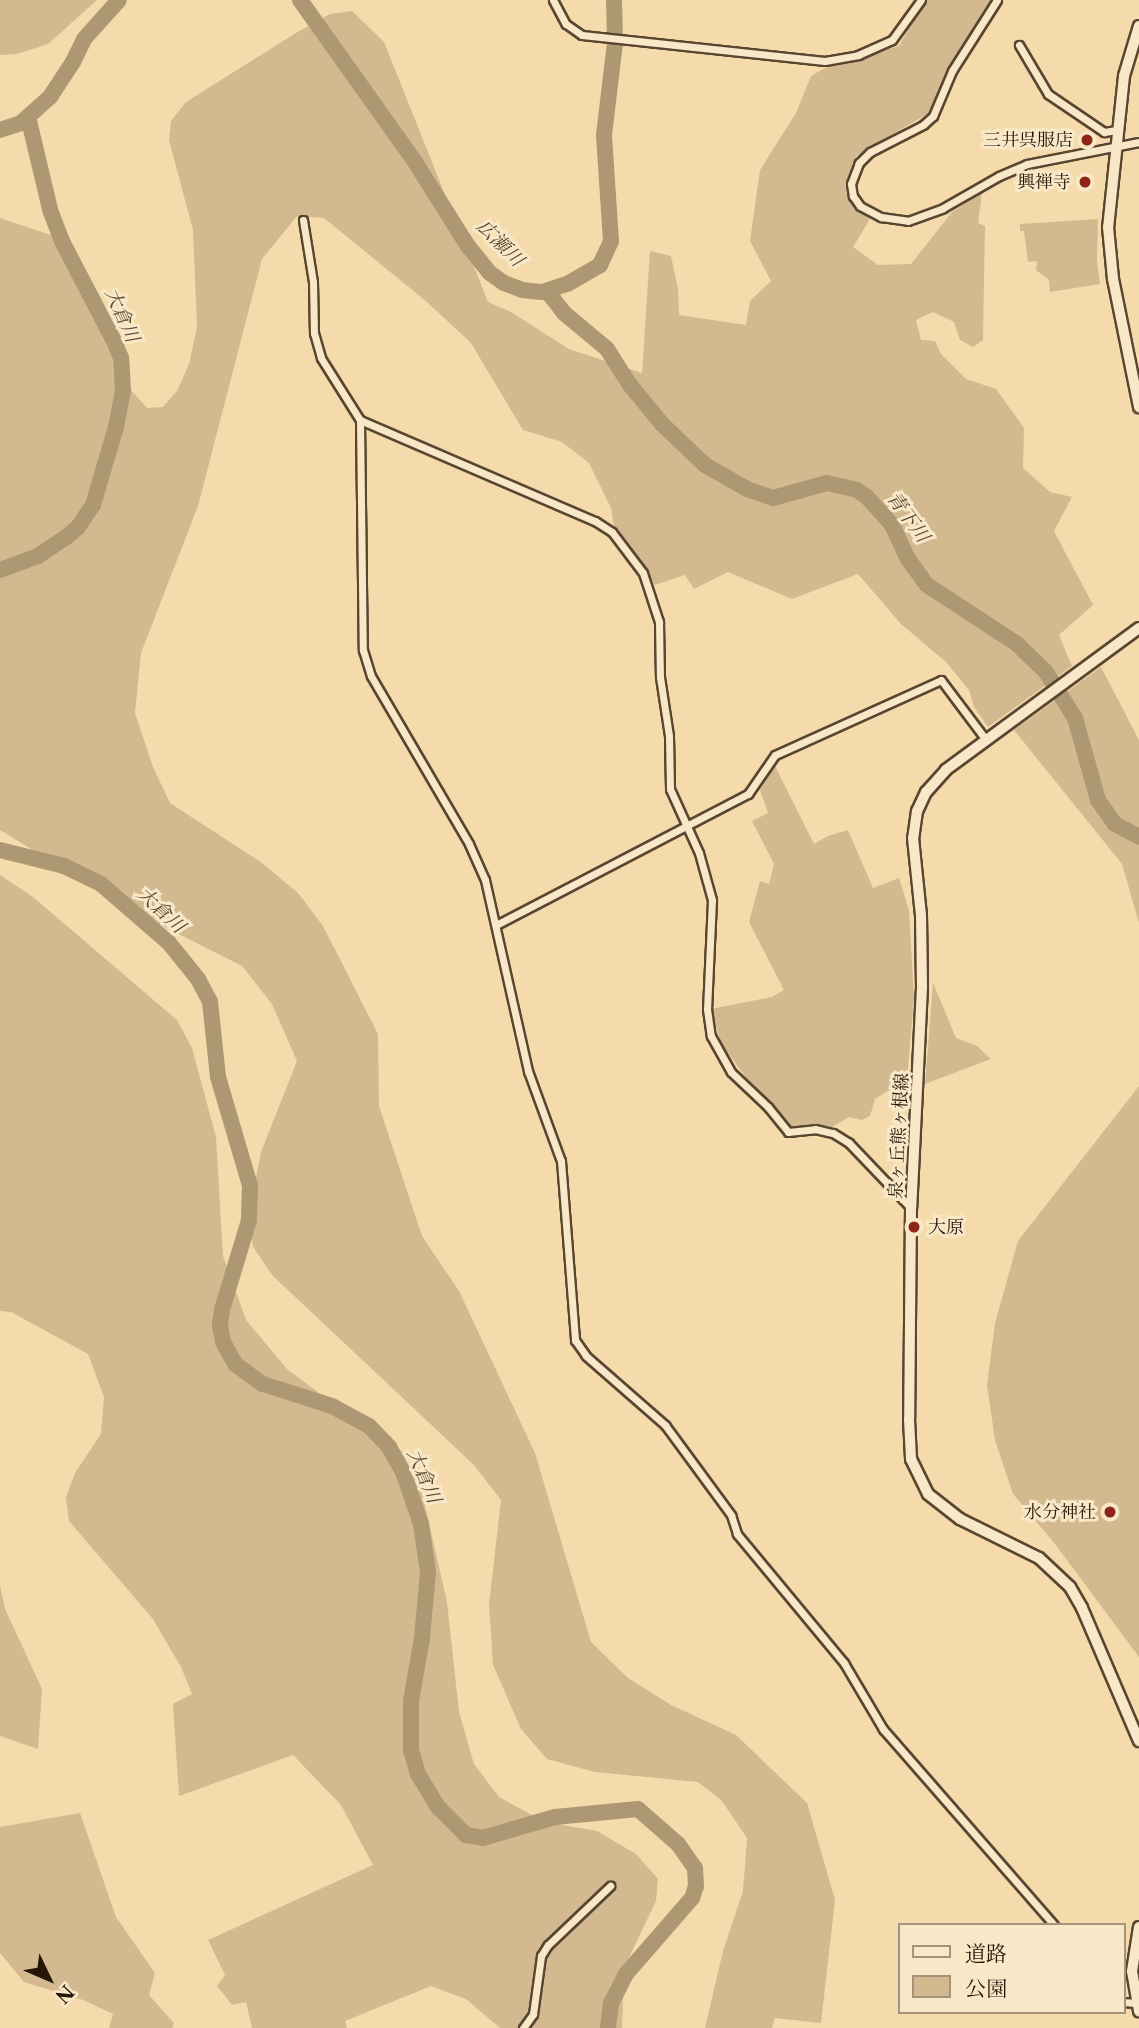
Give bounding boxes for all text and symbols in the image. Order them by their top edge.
place label: 三井呉服店 [983,129,1073,151]
marker: 三井呉服店 [1079,132,1095,148]
place label: 興禅寺 [1017,171,1071,193]
marker: 興禅寺 [1077,174,1093,190]
water label: 広瀬川 [472,215,528,271]
water label: 大倉川 [100,284,144,346]
water label: 青下川 [882,487,934,547]
water label: 大倉川 [132,882,190,938]
street label: 泉ヶ丘熊ヶ根線 [885,1073,913,1199]
place label: 大原 [928,1216,964,1238]
marker: 大原 [906,1219,922,1235]
water label: 大倉川 [402,1445,446,1507]
place label: 水分神社 [1024,1501,1096,1523]
marker: 水分神社 [1102,1504,1118,1520]
legend [898,1923,1125,2014]
text: 道路 [965,1941,1007,1966]
north arrow [14,1944,84,2014]
text: 公園 [965,1976,1007,2001]
text: N [50,1980,78,2008]

